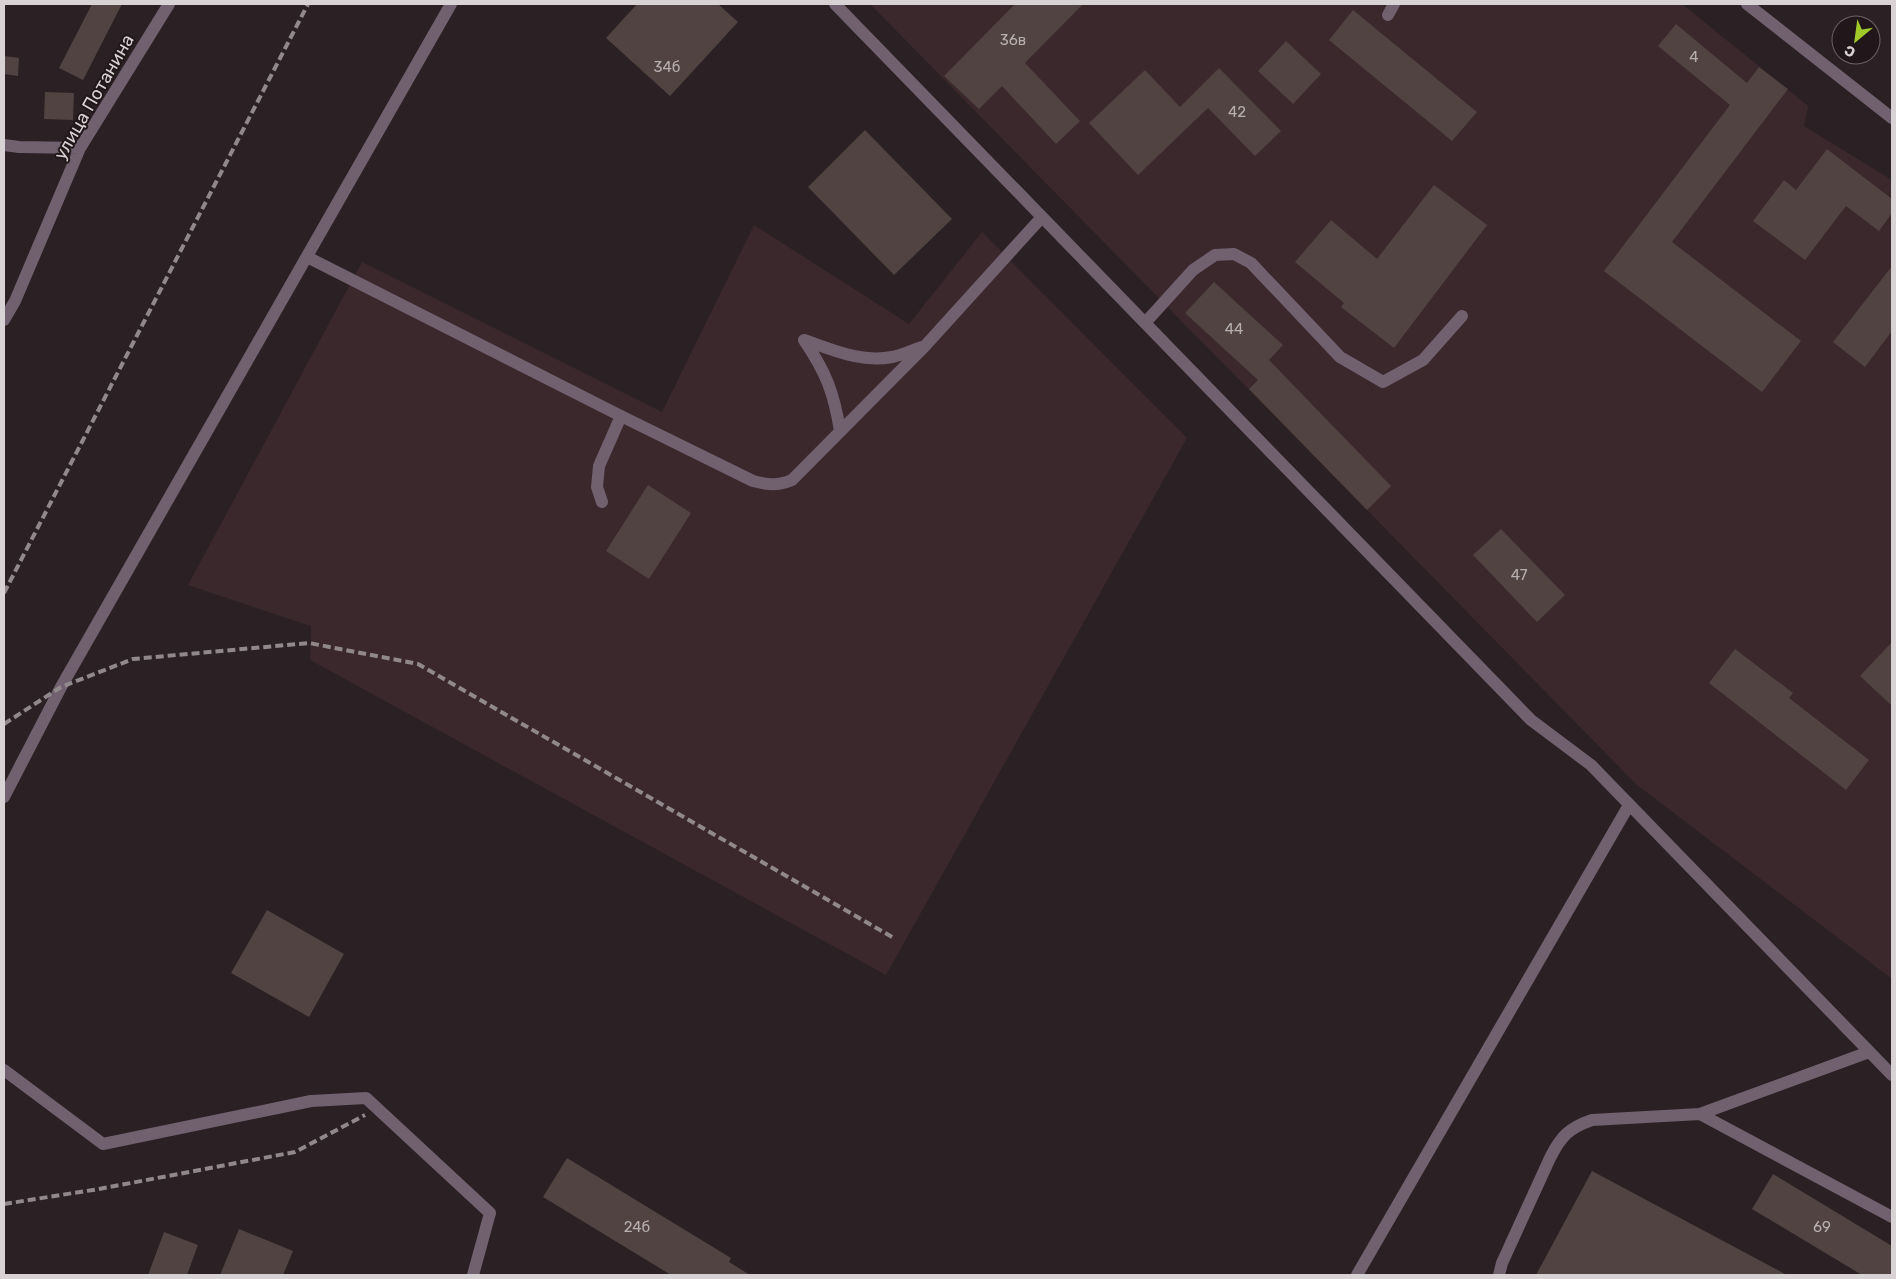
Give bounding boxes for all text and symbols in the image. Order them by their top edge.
north arrow [1831,15,1881,65]
street label: улица Потанина [49,30,139,164]
house number: 36в [1000,31,1026,49]
text: С [1841,41,1858,61]
house number: 4 [1689,48,1699,66]
house number: 34б [653,58,681,76]
house number: 42 [1228,103,1246,121]
house number: 44 [1225,320,1243,338]
house number: 47 [1511,566,1528,584]
house number: 24б [624,1218,650,1236]
house number: 69 [1813,1218,1831,1236]

